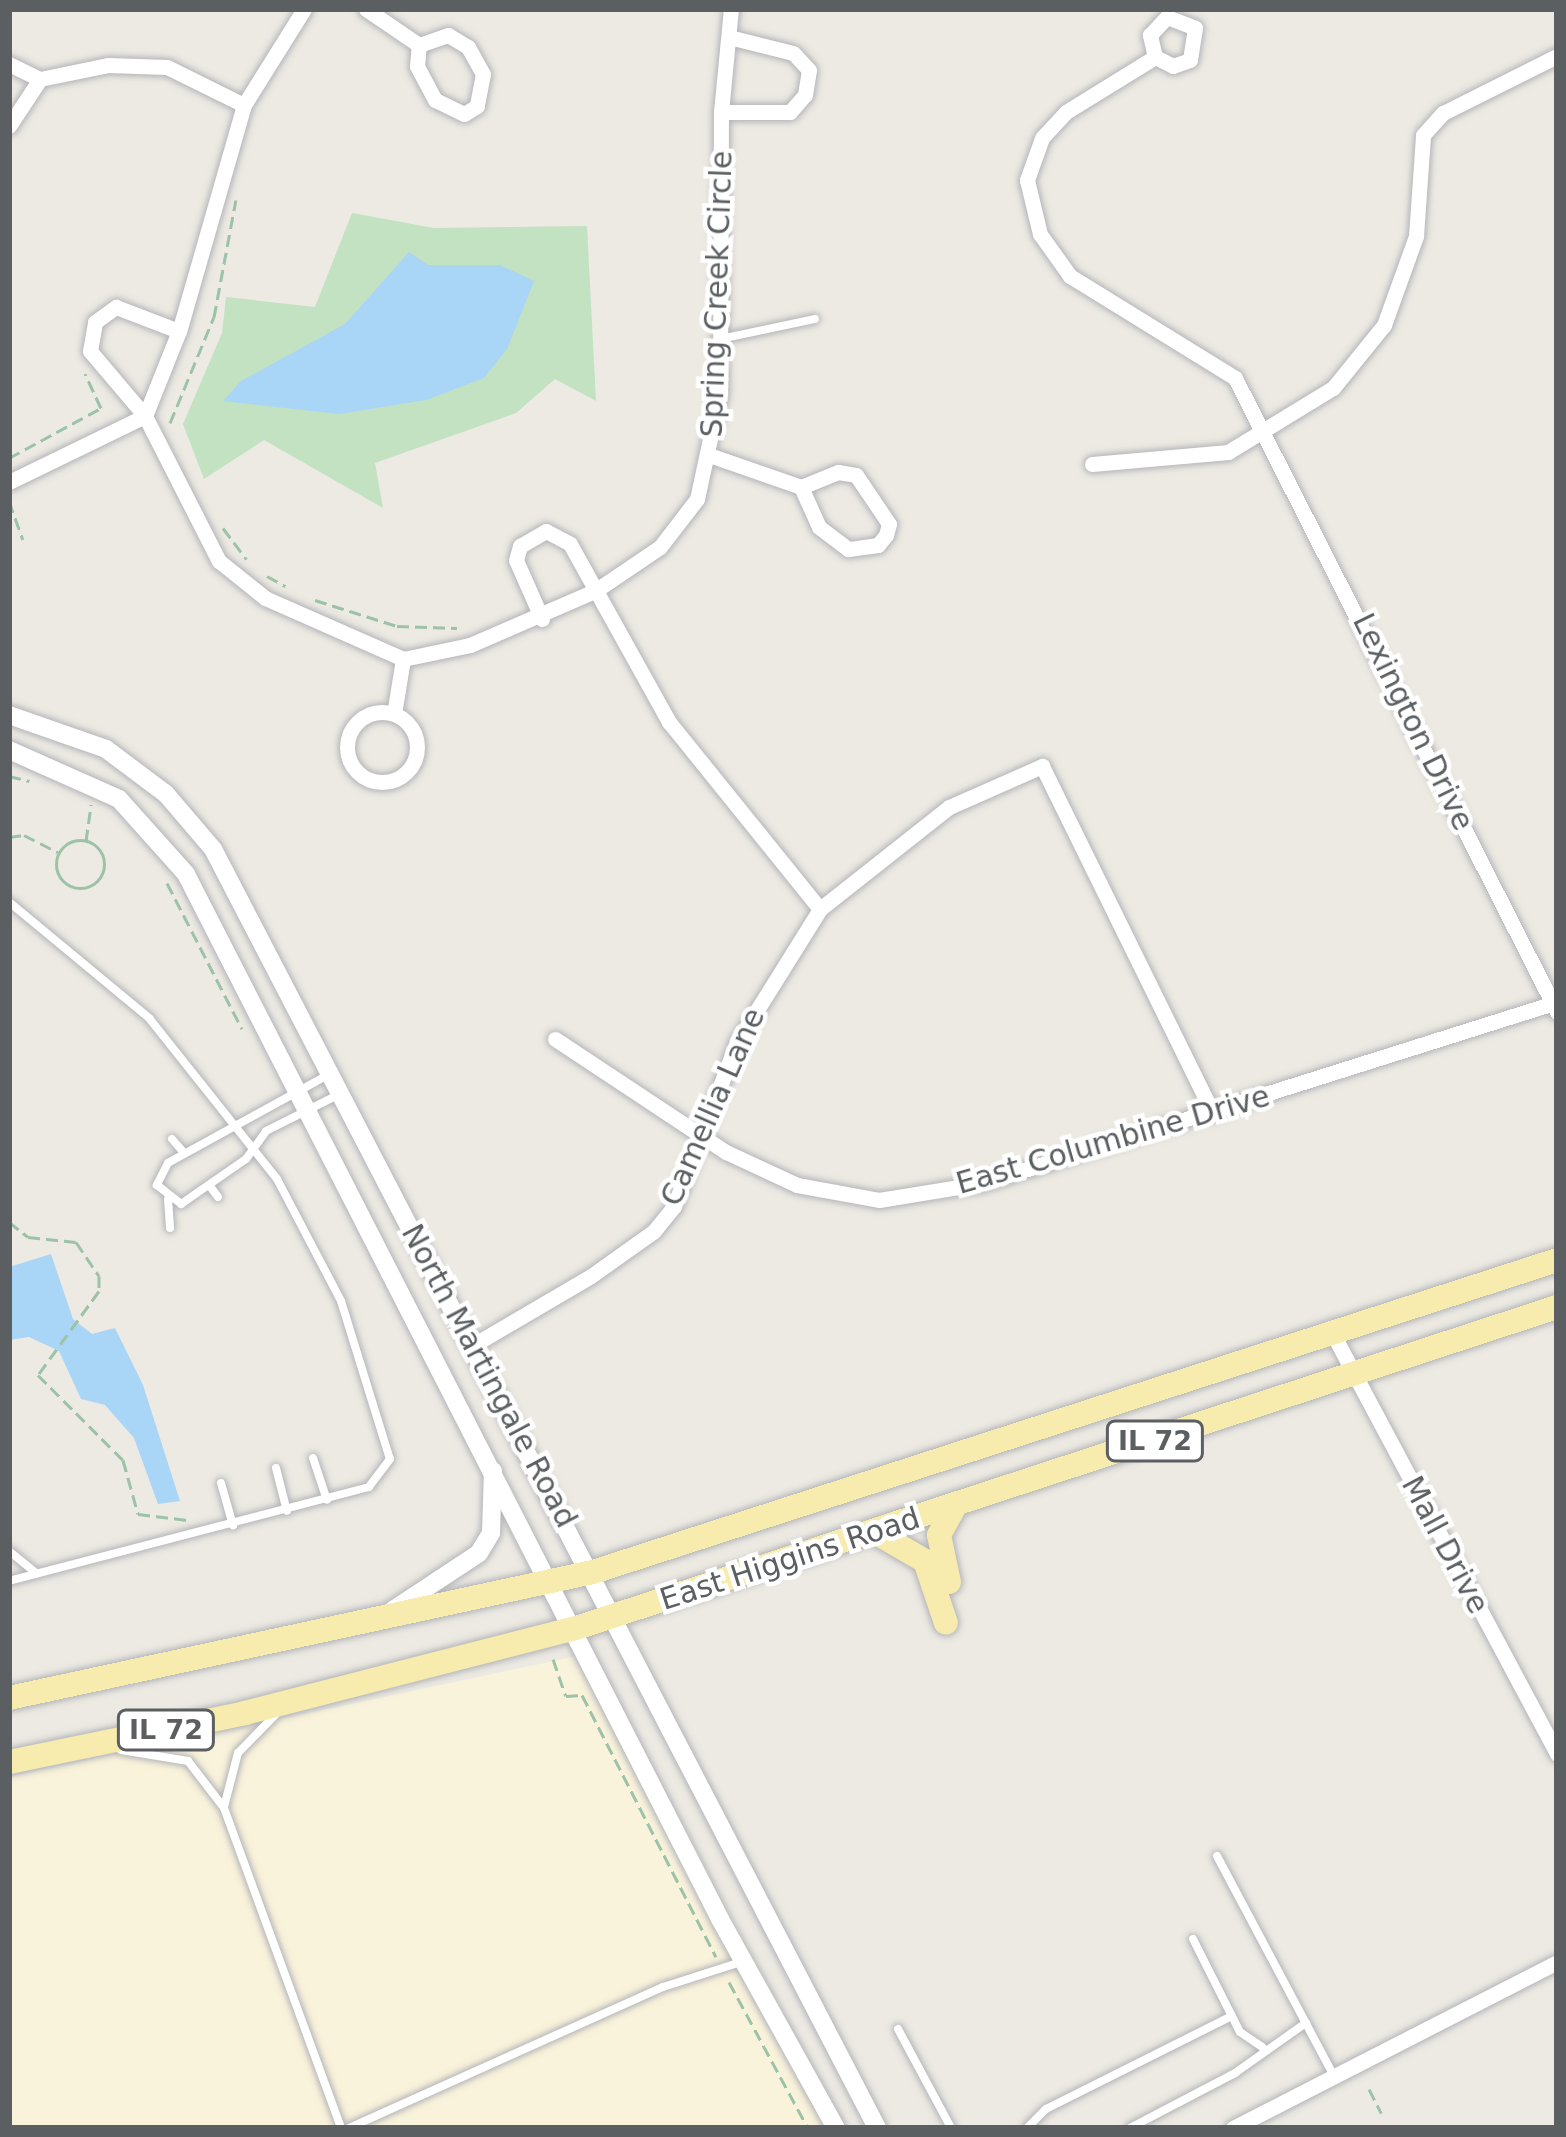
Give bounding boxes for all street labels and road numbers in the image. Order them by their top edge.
street label: Spring Creek Circle [694,150,740,438]
street label: Lexington Drive [1345,608,1481,836]
street label: Camellia Lane [653,1003,773,1211]
street label: East Columbine Drive [952,1078,1274,1202]
street label: North Martingale Road [394,1218,584,1534]
road number: IL 72 [1104,1420,1206,1462]
street label: Mall Drive [1394,1470,1496,1620]
street label: East Higgins Road [656,1500,924,1618]
road number: IL 72 [115,1709,217,1751]

